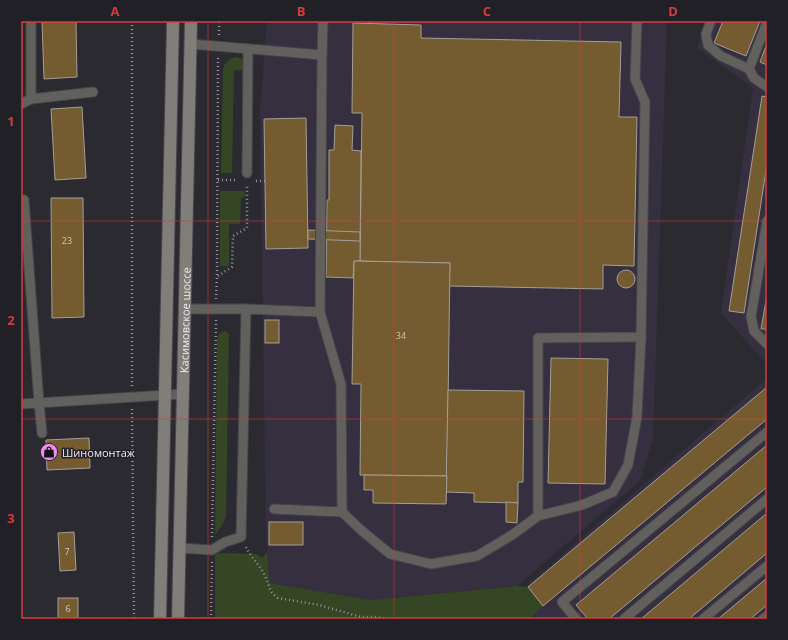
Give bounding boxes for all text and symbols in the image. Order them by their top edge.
text: A [111,2,120,20]
text: B [297,2,306,20]
text: C [483,2,491,20]
text: D [668,2,678,20]
text: 1 [7,112,15,130]
house number: 23 [62,234,72,247]
street label: Касимовское шоссе [176,267,193,373]
text: 2 [7,311,15,329]
house number: 34 [396,329,406,342]
shop icon: Шиномонтаж [39,442,59,462]
place label: Шиномонтаж [62,445,136,460]
text: 3 [7,509,15,527]
house number: 7 [64,545,70,558]
house number: 6 [65,602,71,615]

